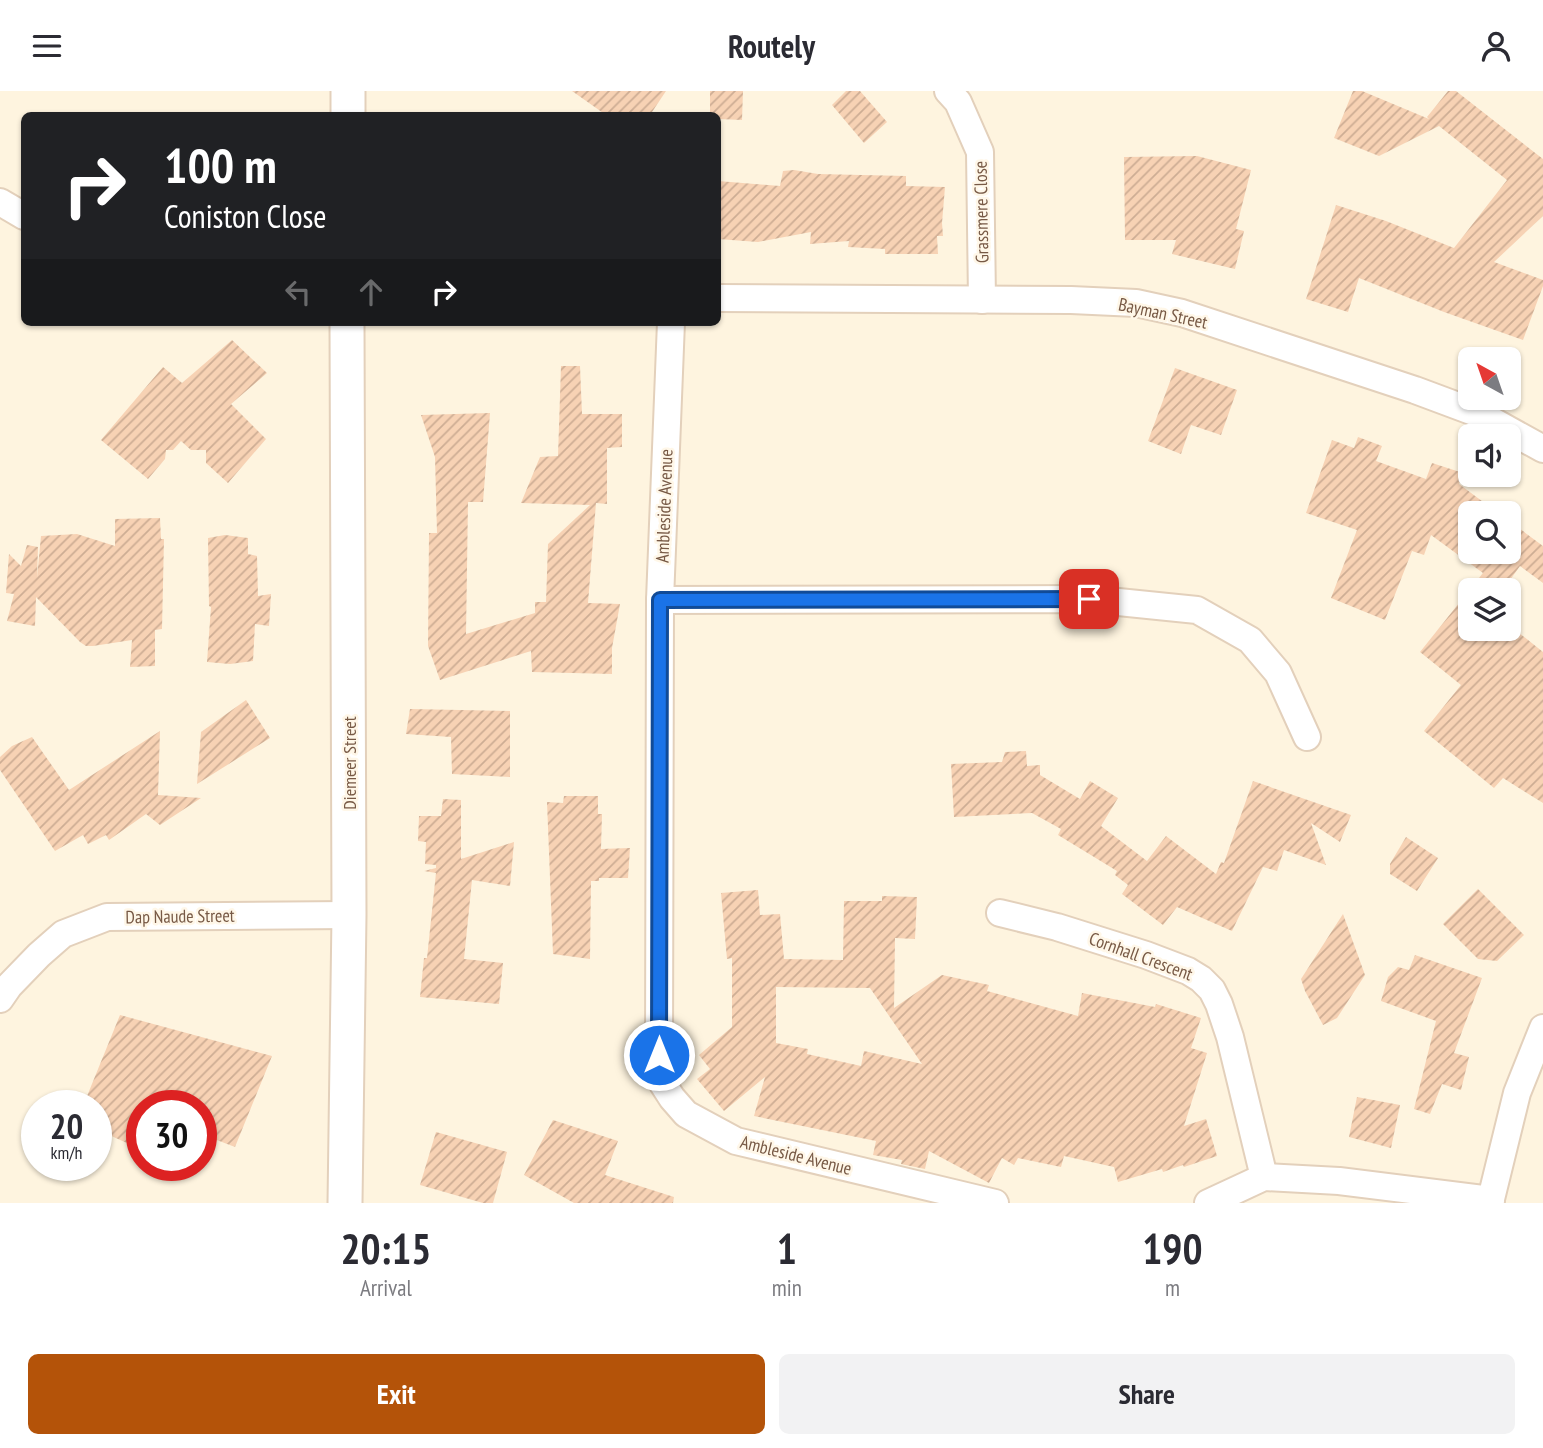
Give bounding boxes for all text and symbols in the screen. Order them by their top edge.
text: Routely [728,25,815,67]
icon: menu [28,27,66,65]
icon: person [1477,27,1515,65]
text: 100 m [164,133,277,197]
icon: right [49,140,140,231]
street label: Grassmere Close [969,161,993,263]
text: Coniston Close [164,195,327,237]
icon: left [279,273,317,311]
icon: ahead [352,273,390,311]
icon: right [425,273,463,311]
street label: Bayman Street [1116,292,1210,334]
north arrow [1458,347,1521,409]
map controls [1458,347,1521,641]
button: sound [1458,424,1521,487]
street label: Ambleside Avenue [651,449,677,563]
button: search [1458,501,1521,564]
pin [1059,569,1119,629]
button: layers [1458,578,1521,641]
icon: arrive [1070,580,1108,618]
street label: Diemeer Street [338,716,361,810]
street label: Dap Naude Street [125,904,235,928]
street label: Cornhall Crescent [1086,927,1196,985]
position arrow [622,1018,696,1092]
speed limit sign: 30 [126,1090,217,1181]
text: 20 [50,1103,83,1149]
street label: Ambleside Avenue [738,1130,854,1180]
text: km/h [51,1141,82,1164]
text: 20:15 [340,1221,431,1276]
text: 1 [777,1221,797,1276]
text: 190 [1142,1221,1203,1276]
text: Arrival [360,1273,412,1302]
text: min [772,1273,802,1302]
text: m [1165,1273,1180,1302]
button: Exit [28,1354,765,1434]
button: Share [779,1354,1515,1434]

